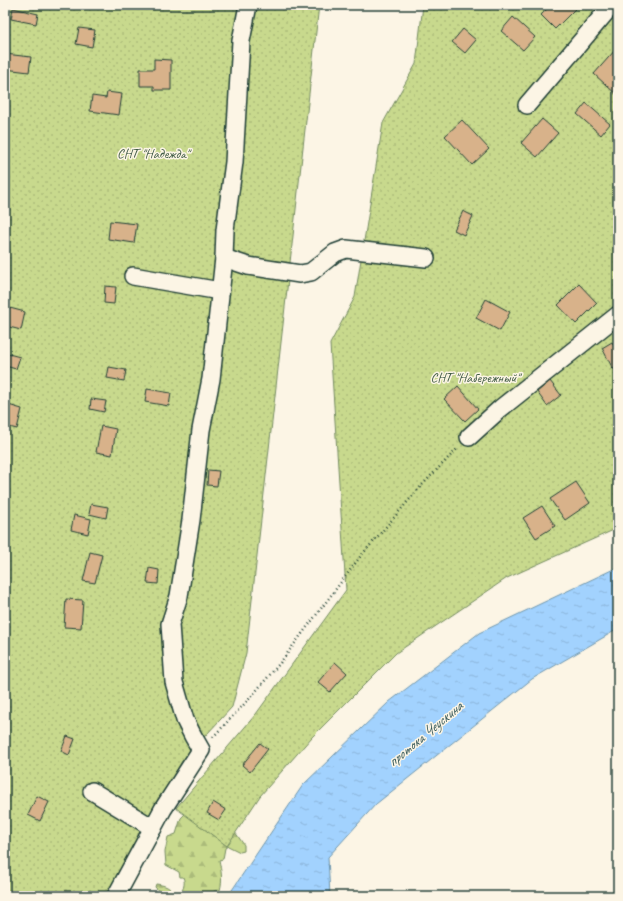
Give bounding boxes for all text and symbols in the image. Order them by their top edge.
park label: СНТ "Надежда" [117,145,192,162]
park label: СНТ "Набережный" [430,369,522,386]
water label: протока Чеускина [384,696,468,771]

